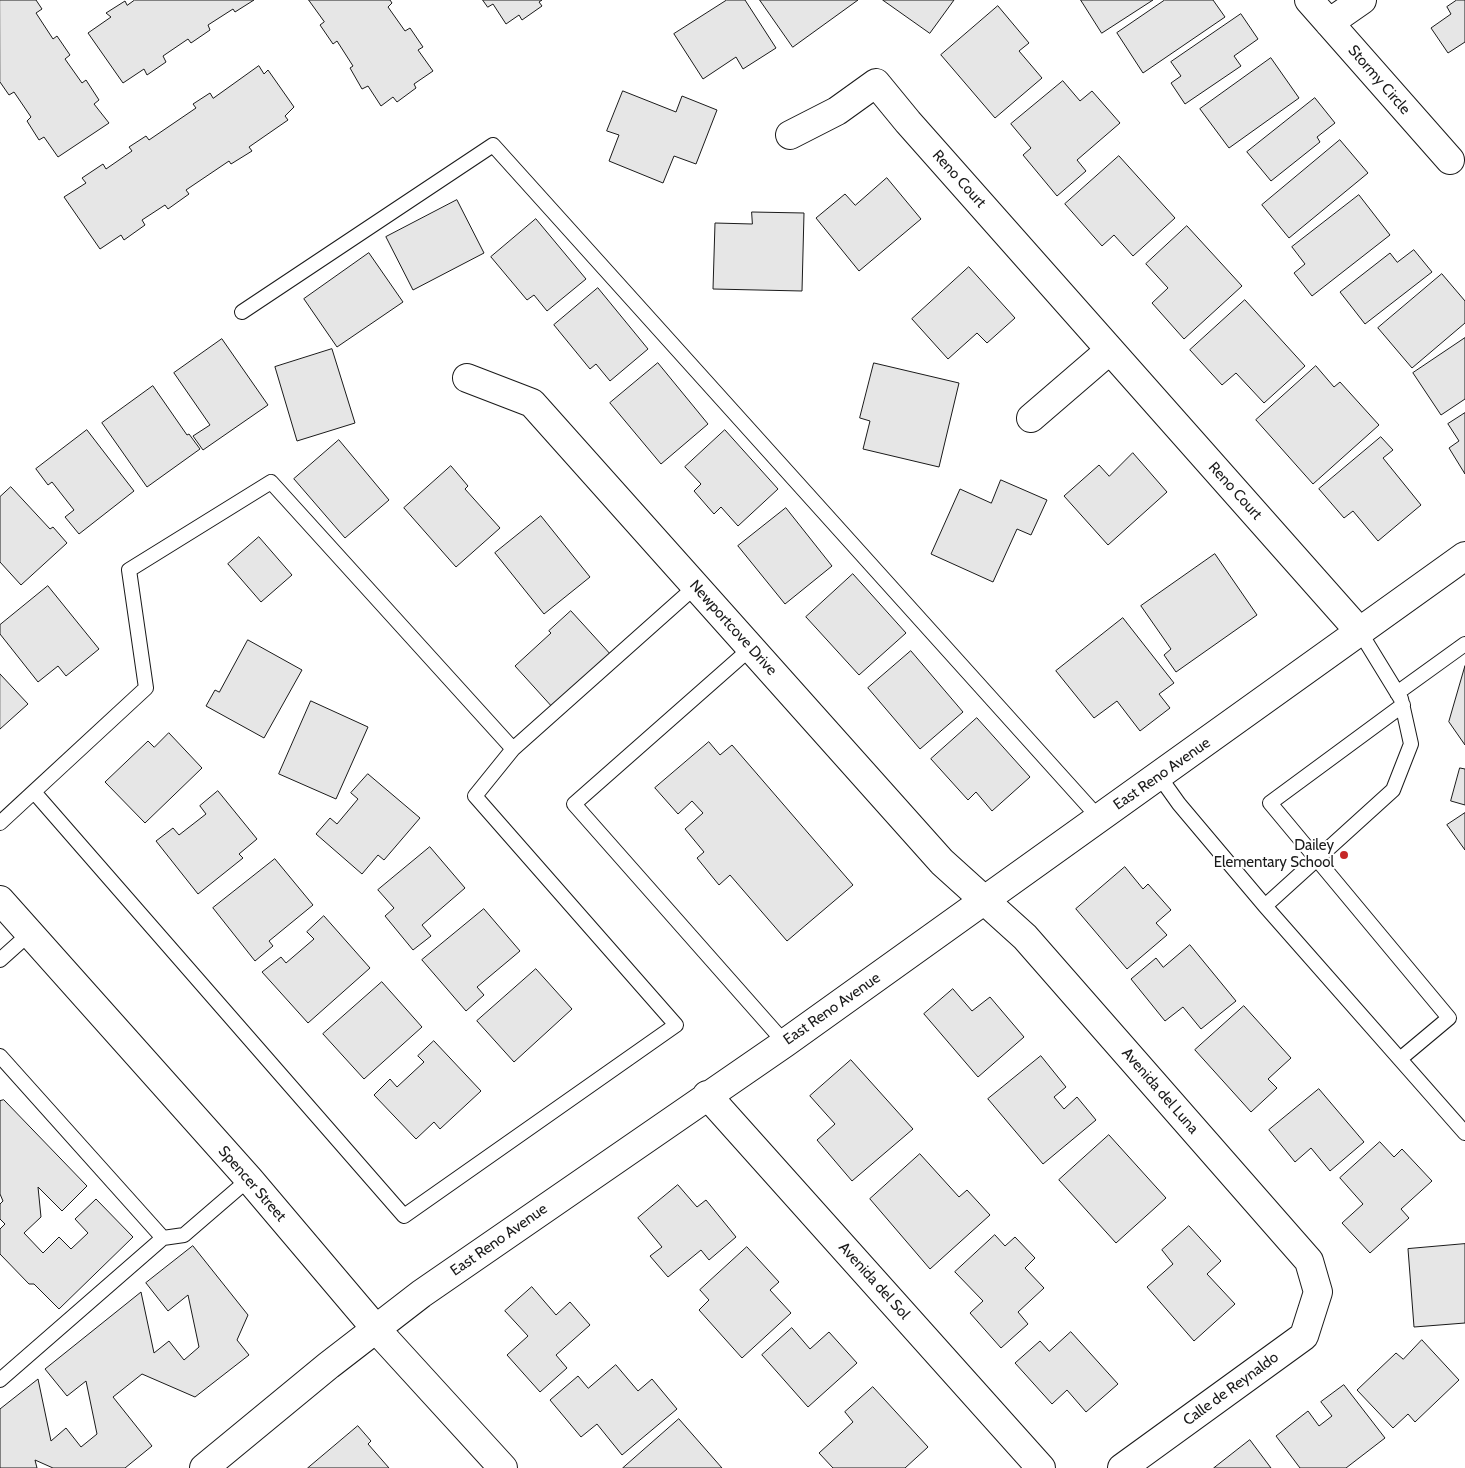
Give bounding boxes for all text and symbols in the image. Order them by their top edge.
street label: Stormy Circle [1344,42,1414,118]
street label: Reno Court [928,146,990,212]
street label: Reno Court [1204,458,1266,524]
street label: Newportcove Drive [685,577,781,679]
street label: East Reno Avenue [1110,734,1214,814]
place label: Dailey Elementary School [1214,837,1334,872]
marker: Dailey Elementary School [1338,849,1350,861]
street label: East Reno Avenue [780,969,884,1049]
street label: Avenida del Luna [1118,1044,1202,1138]
street label: Spencer Street [214,1143,290,1225]
street label: East Reno Avenue [447,1200,551,1280]
street label: Avenida del Sol [835,1239,913,1323]
street label: Calle de Reynaldo [1180,1348,1282,1430]

